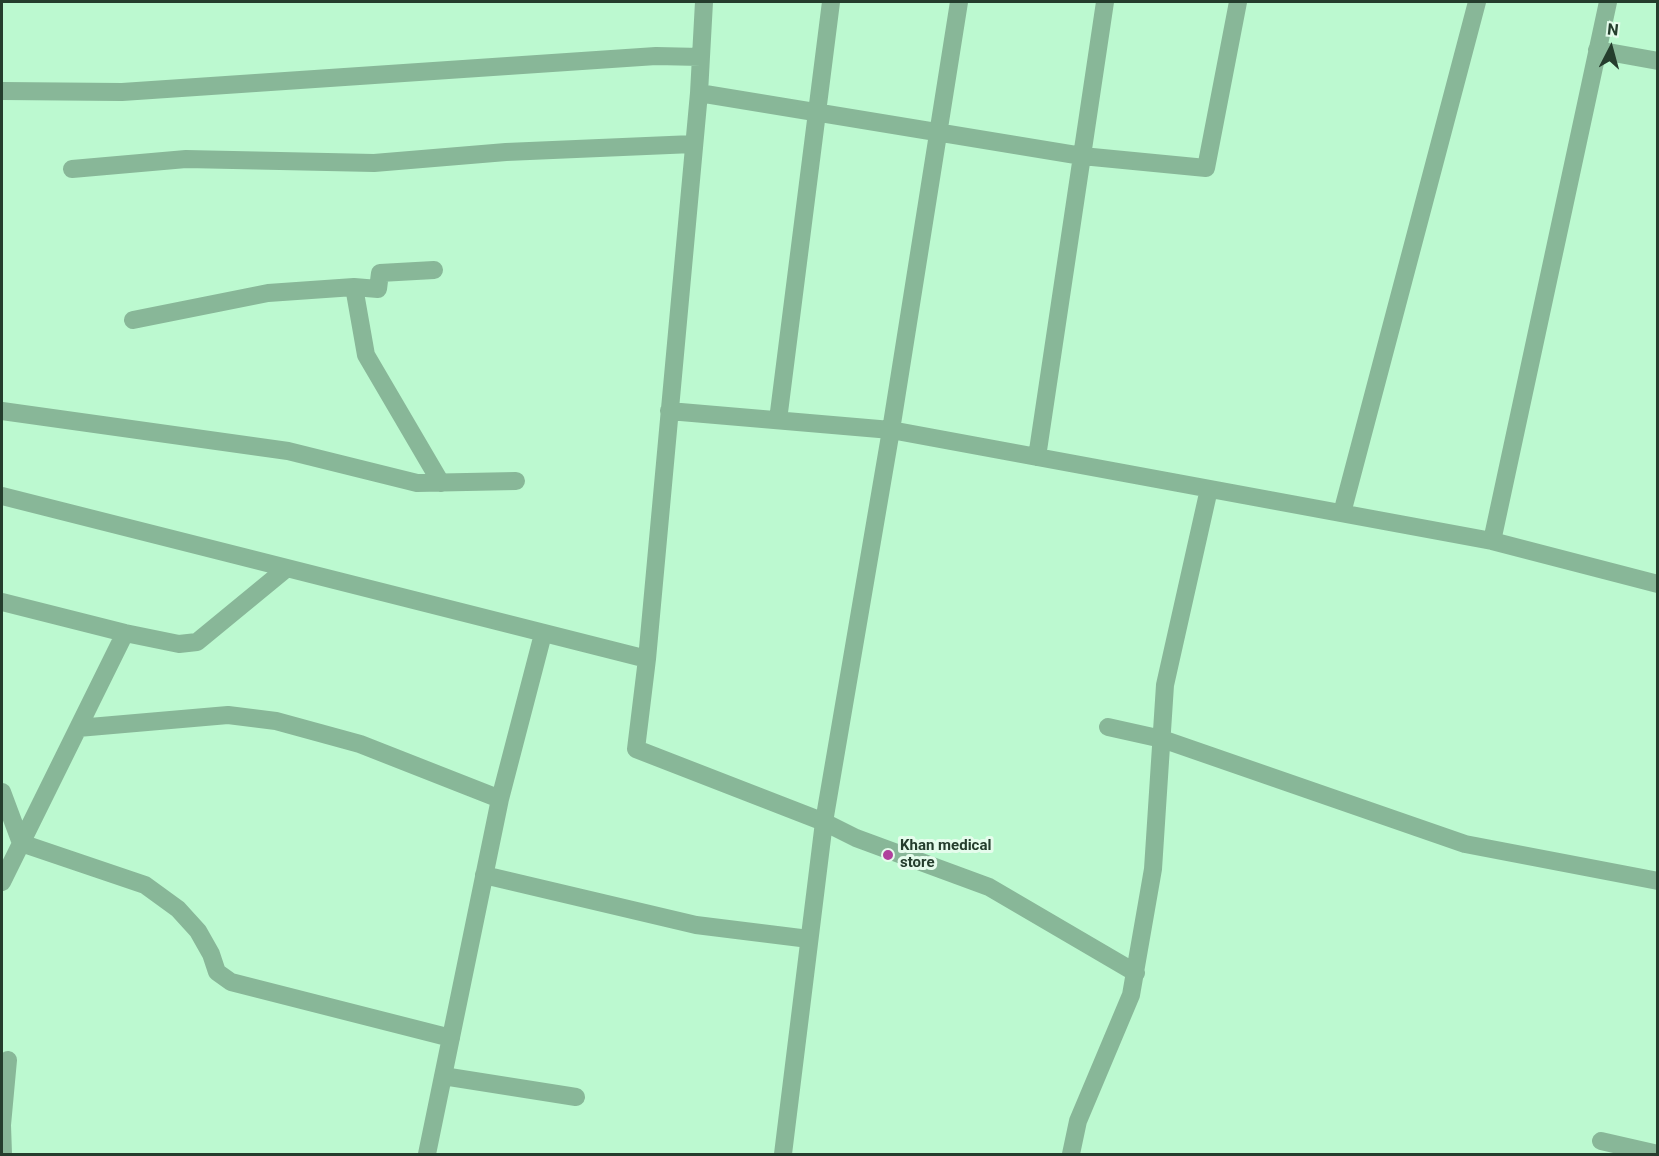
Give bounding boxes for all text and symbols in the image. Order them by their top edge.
north arrow [1581,18,1641,78]
text: N [1606,20,1620,40]
place label: Khan medical store [900,837,991,872]
marker: Khan medical store [881,848,895,862]

